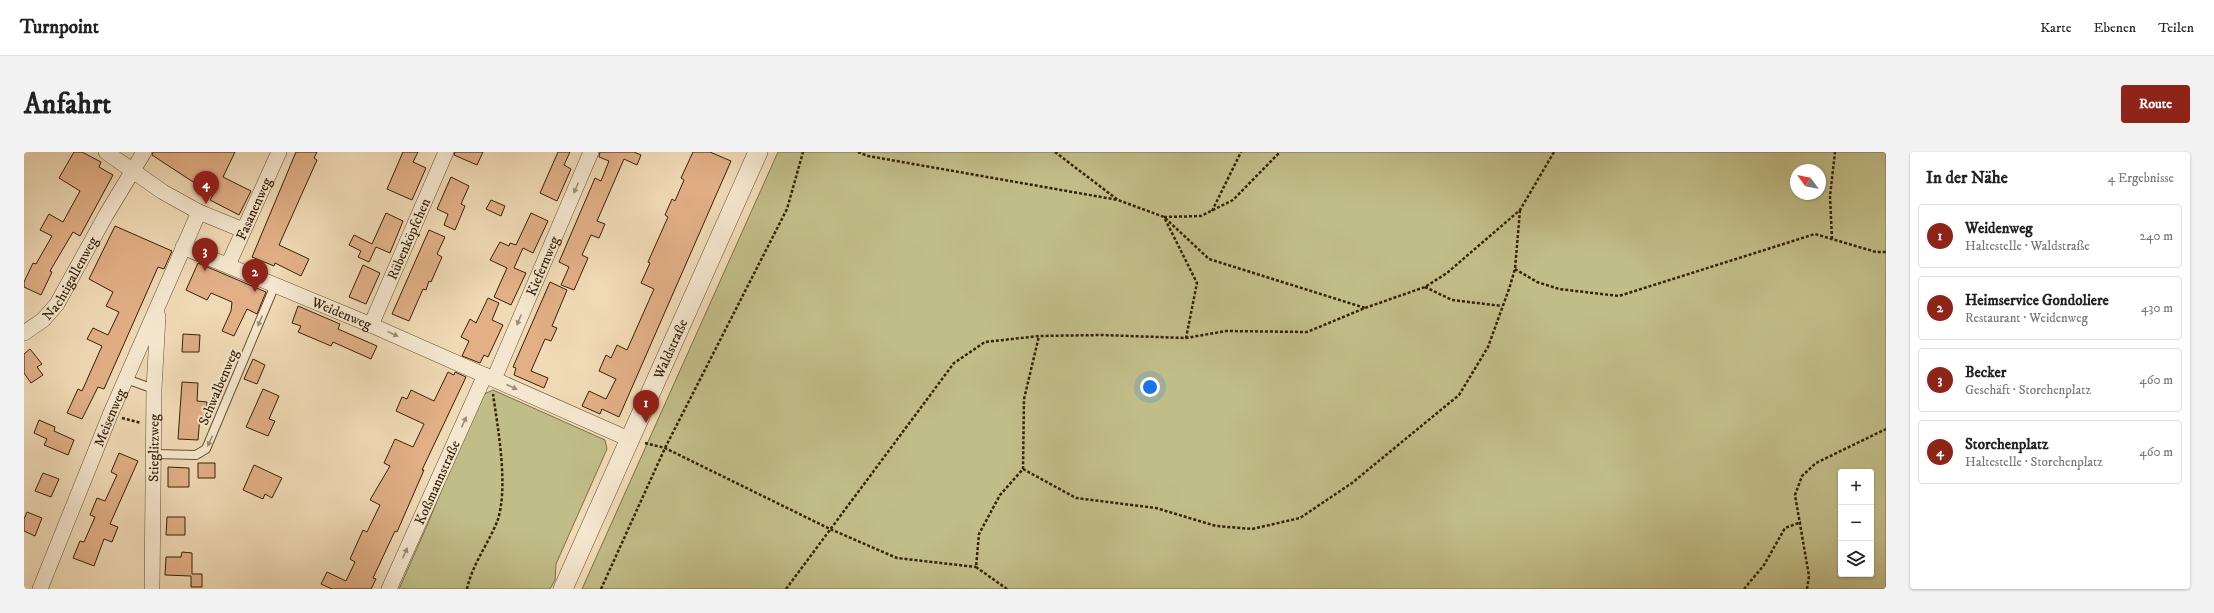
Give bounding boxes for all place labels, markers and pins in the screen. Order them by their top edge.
pin: 4 [193,171,219,204]
pin: 3 [192,238,218,271]
pin: 2 [242,259,268,292]
pin: 1 [633,390,659,423]

